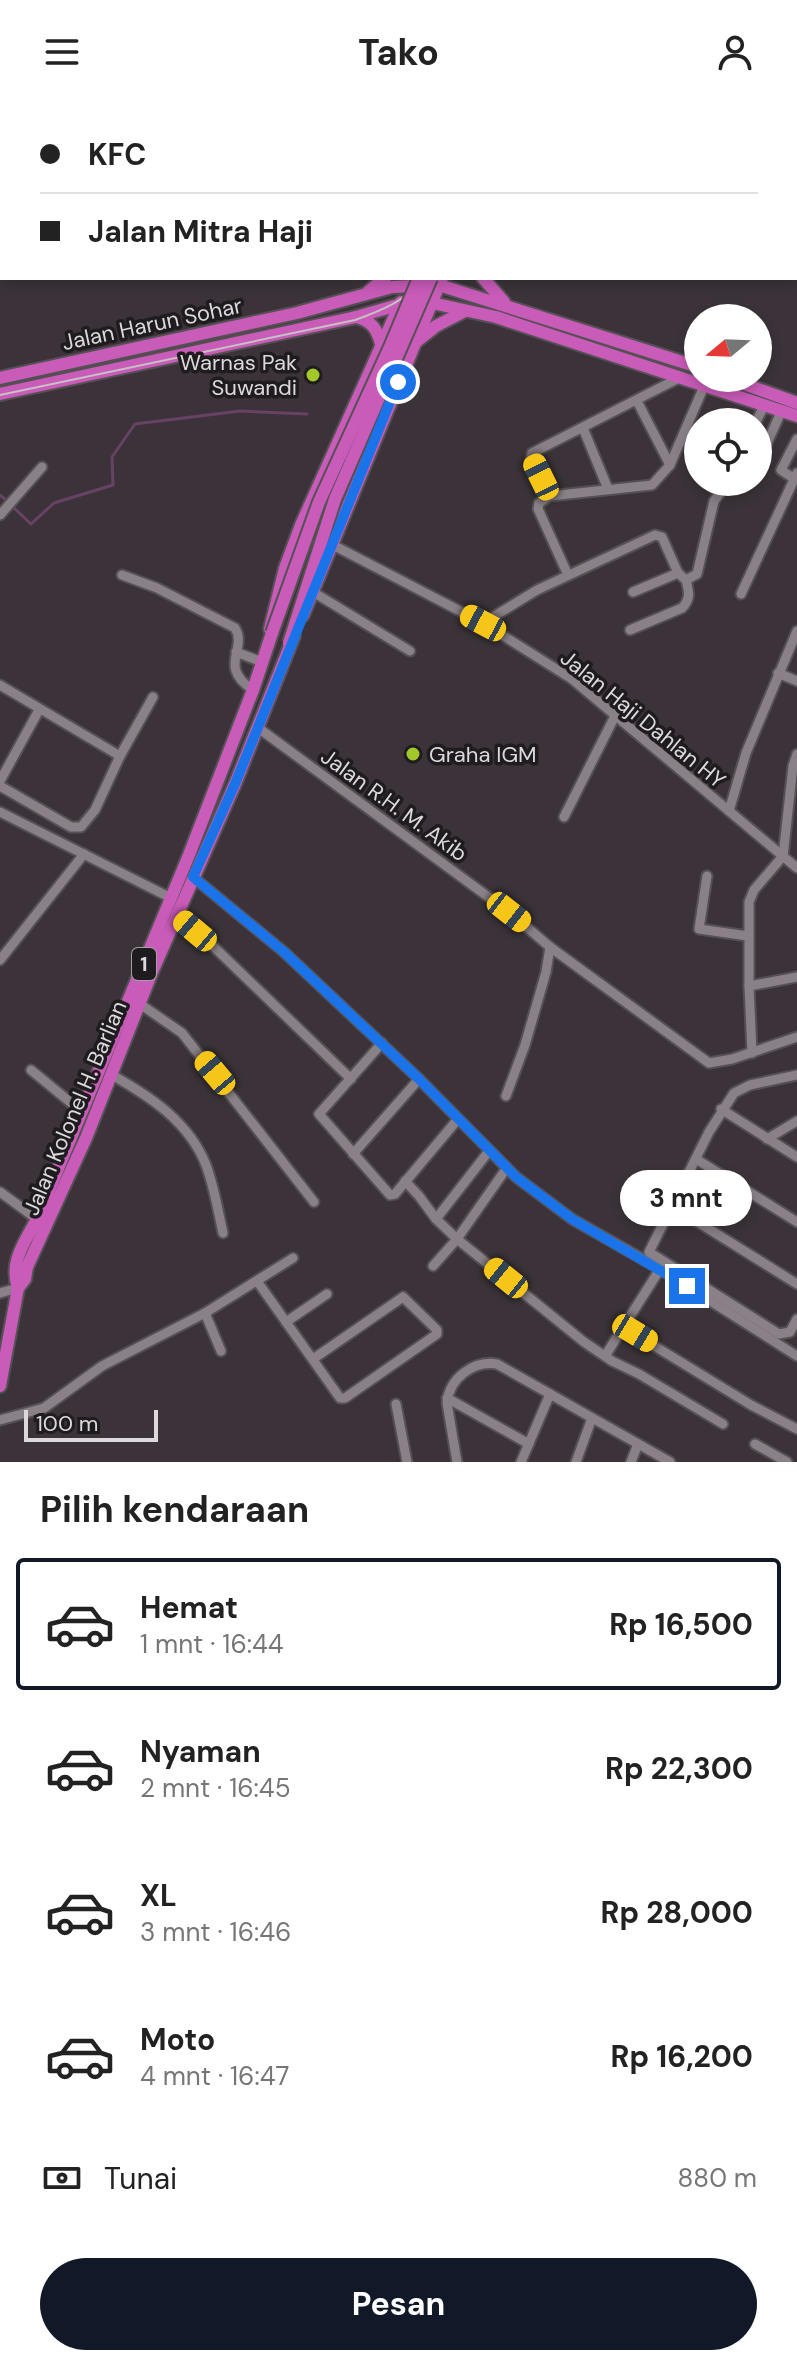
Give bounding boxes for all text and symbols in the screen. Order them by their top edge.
text: Tako [358,29,439,76]
icon: menu [40,30,84,74]
icon: person [713,30,757,74]
text: KFC [88,135,146,174]
text: Jalan Mitra Haji [88,212,313,251]
street label: Jalan Harun Sohar [59,291,245,357]
north arrow [684,304,772,392]
map controls [684,304,772,496]
place label: Warnas Pak Suwandi [180,348,297,402]
route start [380,364,416,400]
marker: Warnas Pak Suwandi [304,366,322,384]
button: locate [684,408,772,496]
car [520,450,562,504]
car [456,601,510,645]
street label: Jalan Haji Dahlan HY [554,643,732,795]
place label: Graha IGM [429,740,537,769]
street label: Jalan R.H. M. Akib [315,742,473,868]
marker: Graha IGM [404,745,422,763]
car [483,888,535,936]
car [169,906,221,956]
road number: 1 [132,948,156,980]
street label: Jalan Kolonel H. Barlian [17,996,133,1220]
car [190,1047,240,1099]
callout: 3 mnt [621,1170,753,1226]
text: 3 mnt [649,1181,723,1215]
car [480,1254,532,1302]
route end [669,1268,705,1304]
car [608,1310,662,1356]
scale bar [24,1406,158,1442]
text: 100 m [36,1409,98,1438]
text: Pilih kendaraan [40,1486,309,1533]
icon: car [44,1588,116,1660]
text: Hemat [140,1588,238,1627]
text: Rp 16,500 [609,1605,753,1644]
text: 1 mnt · 16:44 [140,1627,284,1661]
icon: car [44,1732,116,1804]
text: Nyaman [140,1732,261,1771]
text: Rp 22,300 [605,1749,753,1788]
text: 2 mnt · 16:45 [140,1771,291,1805]
icon: car [44,1876,116,1948]
text: XL [140,1876,177,1915]
text: Rp 28,000 [601,1893,753,1932]
text: 3 mnt · 16:46 [140,1915,291,1949]
icon: car [44,2020,116,2092]
text: Moto [140,2020,215,2059]
text: Rp 16,200 [611,2037,753,2076]
text: 4 mnt · 16:47 [140,2059,289,2093]
icon: cash [40,2156,84,2200]
text: Tunai [104,2159,177,2198]
text: 880 m [678,2161,757,2195]
button: Pesan [40,2258,757,2350]

